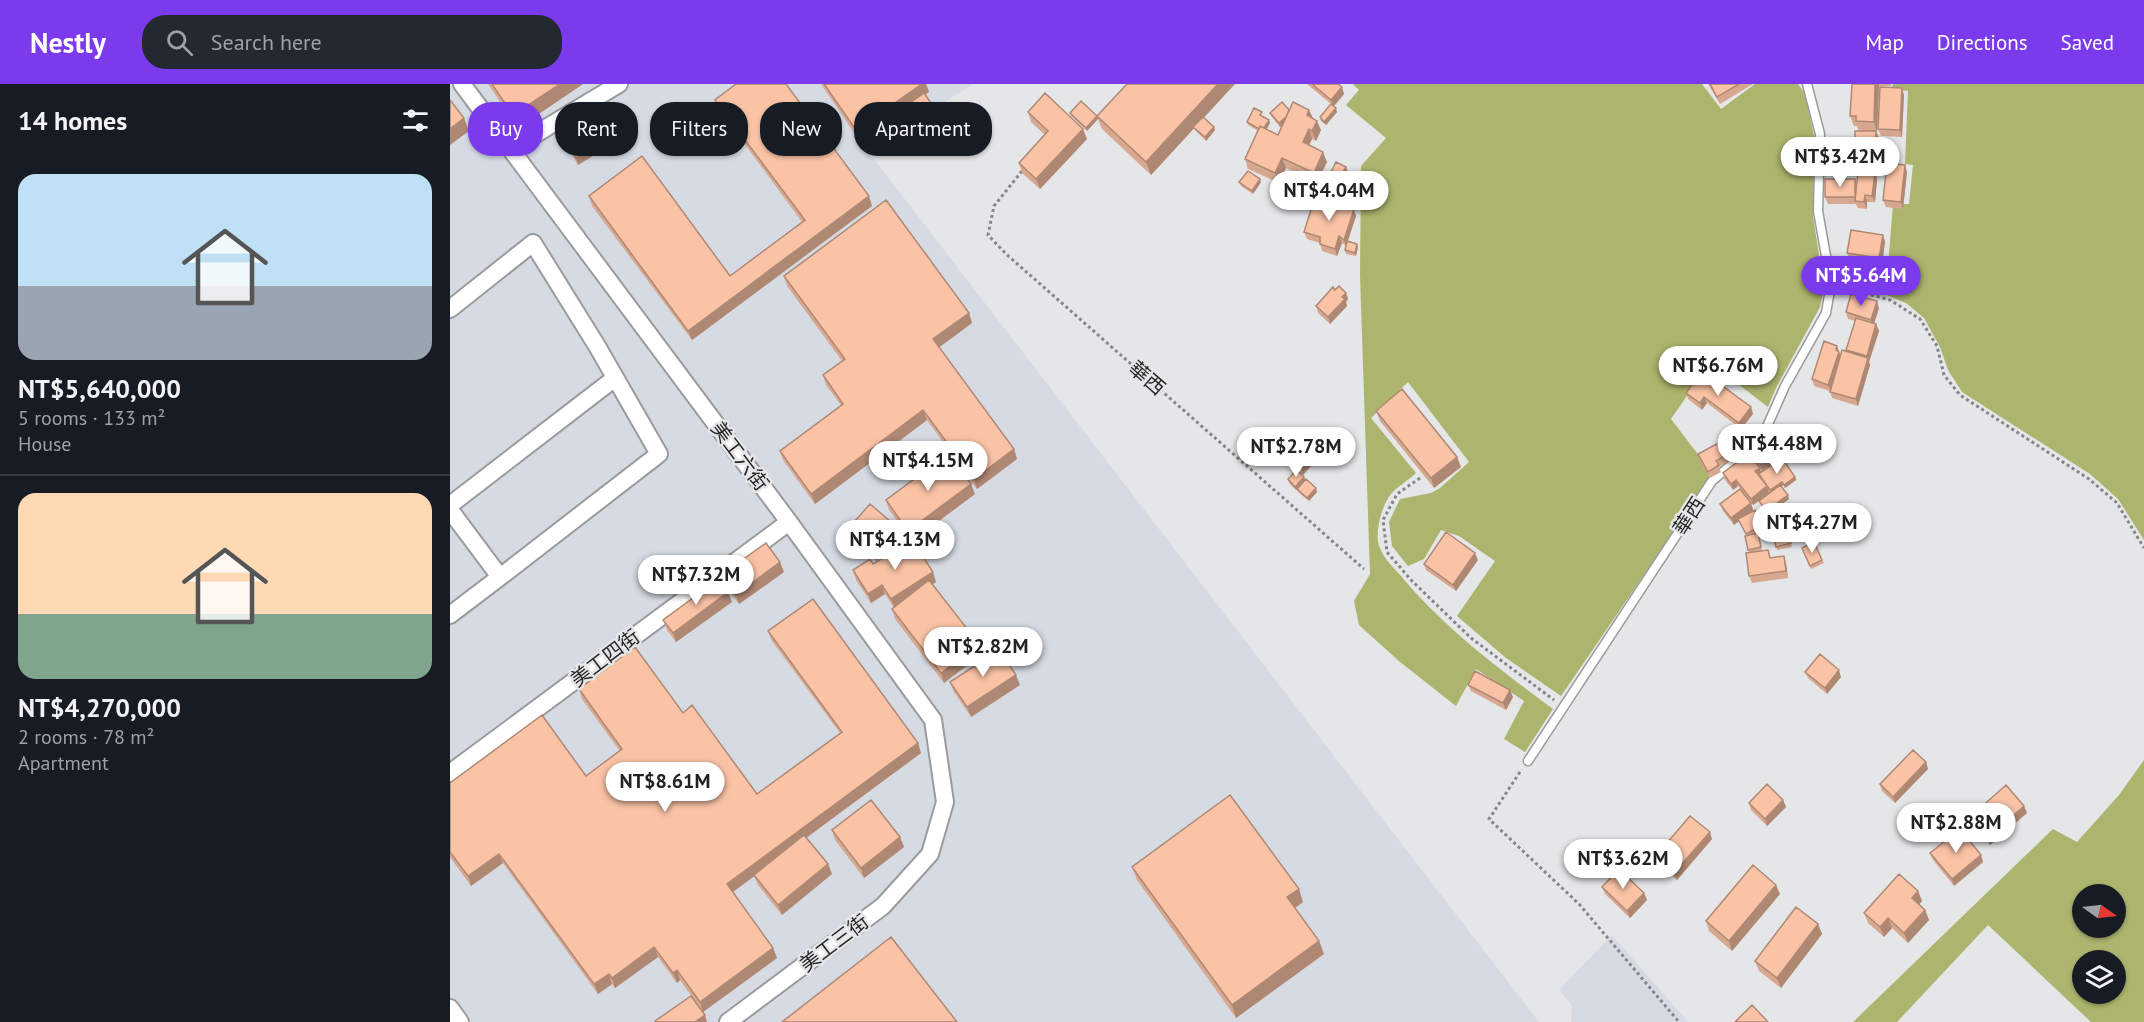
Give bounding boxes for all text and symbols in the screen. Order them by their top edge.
search box [142,15,562,69]
text: Nestly [30,24,106,61]
icon: search [163,26,196,59]
text: Search here [211,28,322,56]
text: Map [1865,29,1904,56]
text: Directions [1937,29,2028,56]
text: Saved [2061,29,2114,56]
chip: Buy [468,102,543,156]
chip: Rent [555,102,638,156]
chip: Filters [650,102,748,156]
chip: New [760,102,842,156]
chip: Apartment [854,102,992,156]
text: 14 homes [18,104,127,137]
icon: filters [399,104,432,137]
pin: NT$3.42M [1778,137,1902,188]
text: NT$3.42M [1795,143,1885,169]
pin: NT$4.04M [1267,171,1391,222]
text: NT$4.04M [1284,177,1374,203]
icon: home [171,213,279,321]
pin: NT$5.64M [1799,256,1923,307]
text: NT$5.64M [1816,262,1906,288]
pin: NT$6.76M [1656,346,1780,397]
text: NT$6.76M [1673,352,1763,378]
street label: 華西 [1123,355,1171,401]
text: NT$5,640,000 [18,372,181,405]
text: 5 rooms · 133 m² [18,405,165,431]
street label: 美工六街 [706,416,774,496]
pin: NT$4.48M [1715,424,1839,475]
pin: NT$2.78M [1234,427,1358,478]
text: NT$4.48M [1732,430,1822,456]
text: House [18,431,72,457]
text: NT$2.78M [1251,433,1341,459]
pin: NT$4.15M [866,441,990,492]
text: NT$4.15M [883,447,973,473]
street label: 華西 [1667,492,1711,540]
pin: NT$4.27M [1750,503,1874,554]
text: NT$4.27M [1767,509,1857,535]
pin: NT$4.13M [833,520,957,571]
text: NT$4.13M [850,526,940,552]
icon: home [171,532,279,640]
pin: NT$7.32M [634,555,758,606]
text: NT$7.32M [652,561,740,587]
street label: 美工四街 [565,624,645,692]
pin: NT$2.82M [921,627,1045,678]
text: NT$2.82M [938,633,1028,659]
text: NT$4,270,000 [18,691,181,724]
text: 2 rooms · 78 m² [18,724,154,750]
text: Apartment [18,750,109,776]
pin: NT$8.61M [603,762,727,813]
text: NT$8.61M [620,768,710,794]
pin: NT$2.88M [1894,803,2018,854]
text: NT$2.88M [1911,809,2001,835]
pin: NT$3.62M [1561,839,1685,890]
text: NT$3.62M [1578,845,1668,871]
north arrow [2072,884,2126,938]
map controls [2072,884,2126,1004]
street label: 美工三街 [794,909,874,977]
button: layers [2072,950,2126,1004]

